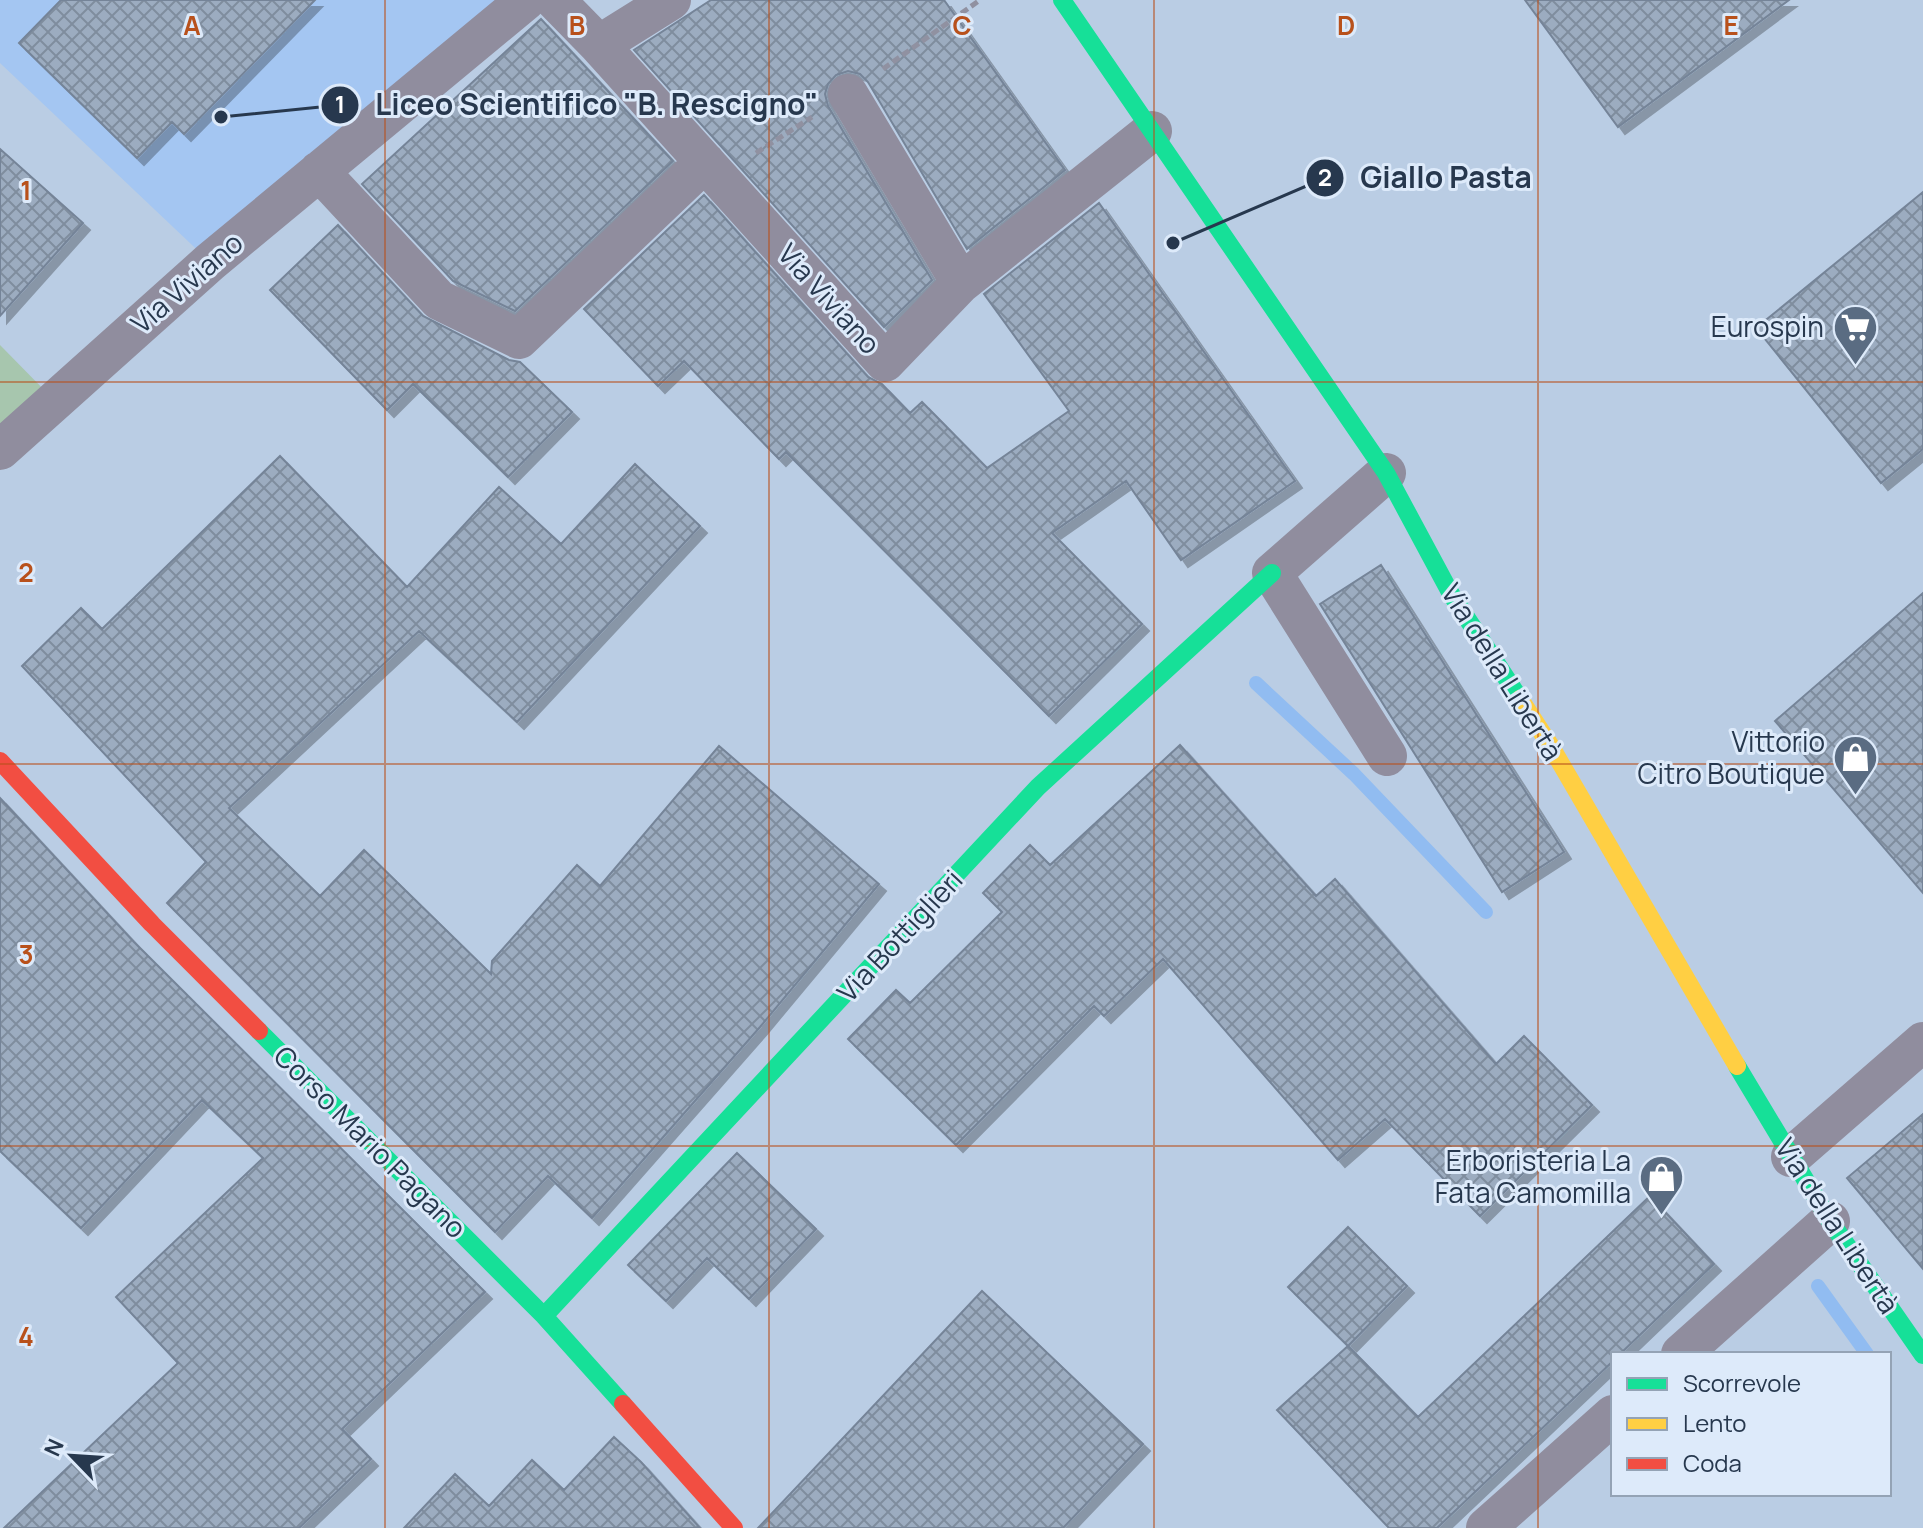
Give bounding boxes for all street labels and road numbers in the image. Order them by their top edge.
street label: Via Viviano [122,223,250,341]
street label: Via Viviano [770,235,889,362]
street label: Via della Libertà [1433,576,1572,767]
street label: Via Bottiglieri [828,861,970,1010]
street label: Corso Mario Pagano [266,1037,475,1246]
street label: Via della Libertà [1767,1130,1909,1320]

